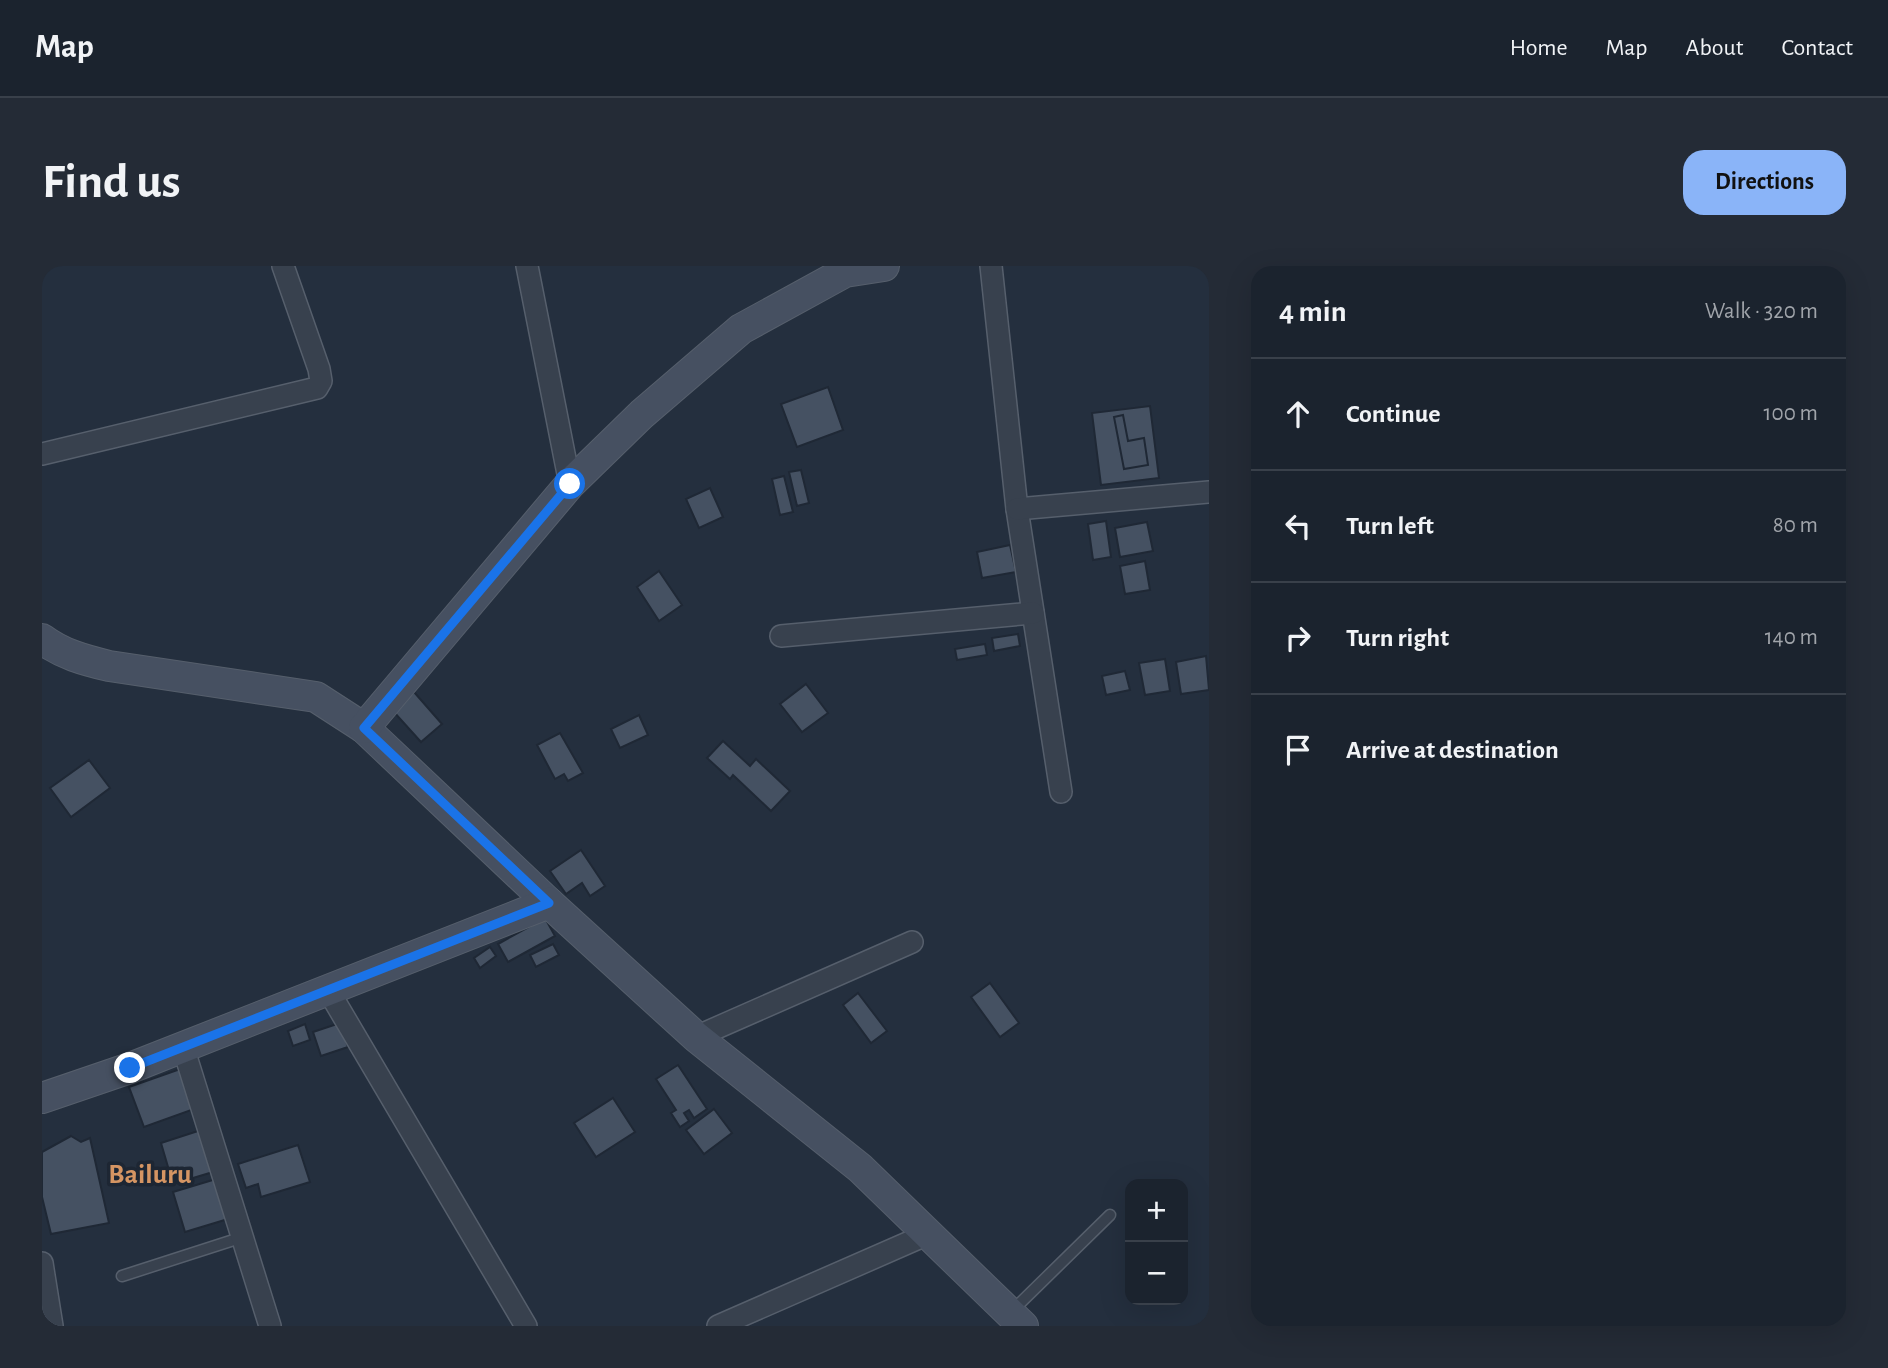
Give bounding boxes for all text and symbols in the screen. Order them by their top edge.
text: Map [35,31,94,64]
text: Home [1510,36,1568,60]
text: Map [1606,36,1648,60]
text: About [1686,36,1743,60]
text: Contact [1781,36,1853,60]
button: Directions [1683,150,1846,215]
text: Find us [42,158,181,207]
text: 4 min [1279,297,1347,327]
text: Walk · 320 m [1705,300,1818,323]
icon: ahead [1279,395,1317,433]
text: Continue [1346,401,1441,427]
text: 100 m [1764,402,1818,425]
route start [554,468,585,499]
icon: left [1279,507,1317,545]
text: Turn left [1346,513,1434,539]
text: 80 m [1773,514,1818,537]
icon: right [1279,619,1317,657]
text: Turn right [1346,625,1449,651]
text: 140 m [1765,626,1818,649]
icon: arrive [1279,731,1317,769]
text: Arrive at destination [1346,737,1559,763]
route end [114,1052,145,1083]
district label: Bailuru [108,1161,192,1189]
map controls [1125,1179,1188,1305]
button: + [1125,1179,1188,1242]
button: − [1125,1242,1188,1305]

